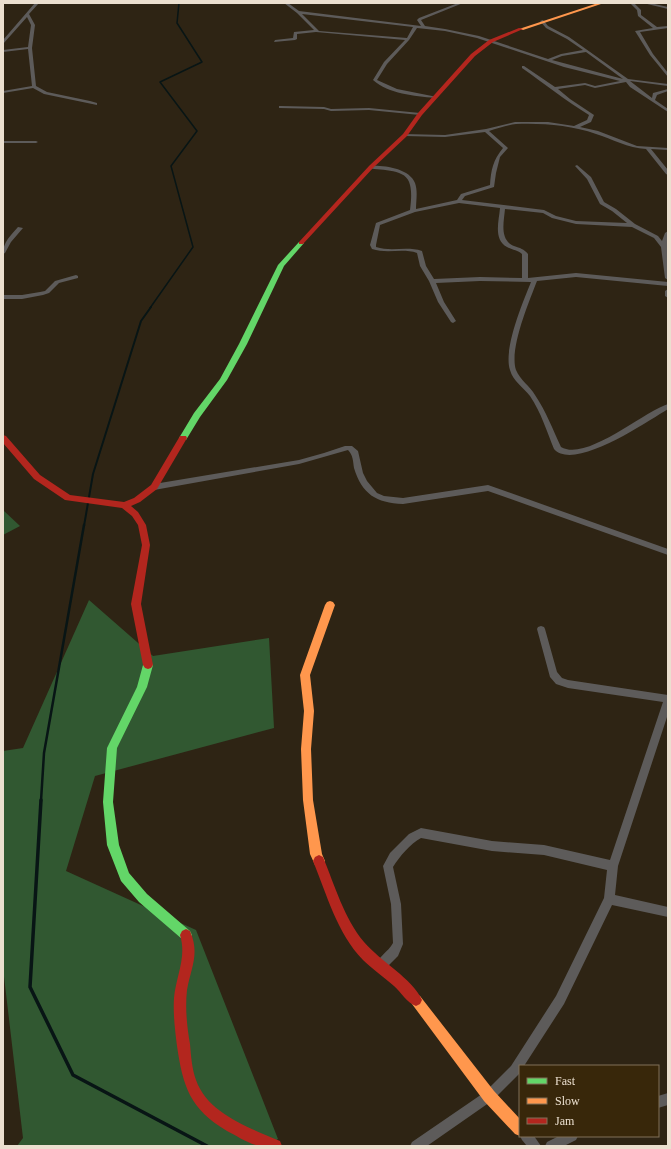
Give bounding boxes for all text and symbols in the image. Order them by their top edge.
legend [519,1065,659,1137]
text: Fast [555,1074,576,1088]
text: Slow [555,1094,580,1108]
text: Jam [555,1114,575,1128]

